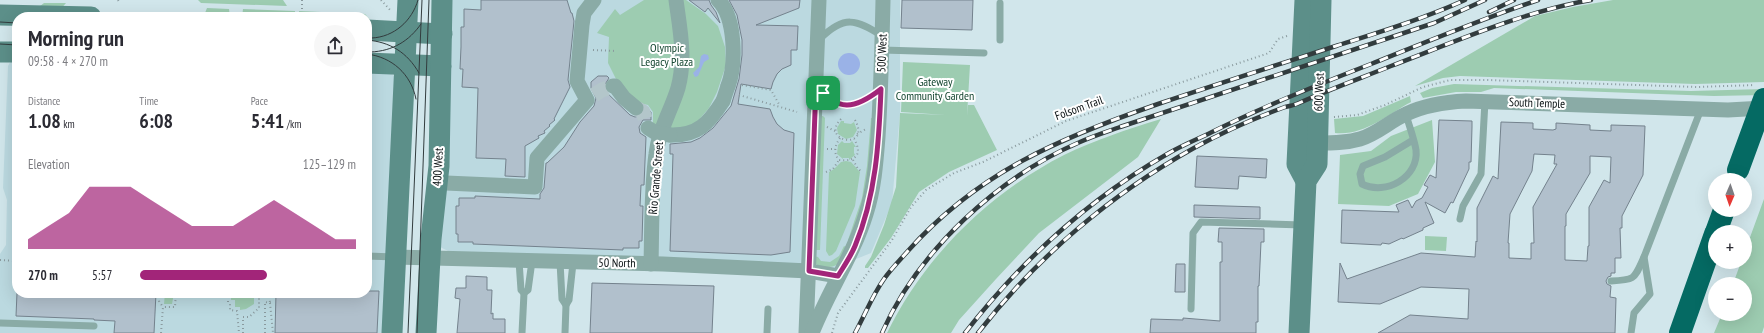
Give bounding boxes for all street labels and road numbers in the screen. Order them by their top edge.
street label: 500 West [873,33,890,72]
street label: 600 West [1310,72,1327,111]
street label: Folsom Trail [1053,92,1105,123]
street label: South Temple [1509,94,1565,111]
street label: Rio Grande Street [645,140,666,215]
street label: 400 West [429,147,446,187]
street label: 50 North [598,255,636,270]

